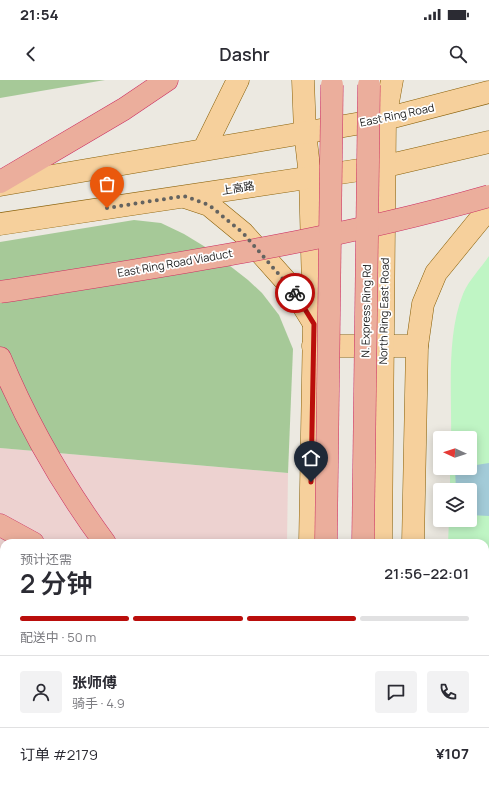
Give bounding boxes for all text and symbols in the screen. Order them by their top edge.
text: 21:54 [20,4,59,25]
text: Dashr [219,42,270,66]
icon: back [20,43,42,65]
icon: search [447,43,469,65]
street label: East Ring Road [358,99,435,130]
pin [90,167,124,208]
icon: bag [96,173,118,195]
street label: 上高路 [220,178,255,197]
street label: East Ring Road Viaduct [116,245,234,280]
street label: North Ring East Road [375,258,392,364]
street label: N. Express Ring Rd [357,264,374,358]
courier [275,273,315,313]
icon: bike [284,282,306,304]
north arrow [433,431,477,475]
map controls [433,431,477,527]
pin [294,441,328,482]
icon: home [300,447,322,469]
button: layers [433,483,477,527]
text: 预计还需 [20,550,72,568]
text: 21:56–22:01 [384,563,469,584]
text: 2 分钟 [20,565,92,601]
text: 配送中 · 50 m [20,628,96,646]
button: person [20,671,62,713]
button: chat [375,671,417,713]
button: phone [427,671,469,713]
text: 张师傅 [72,672,117,693]
text: 骑手 · 4.9 [72,694,125,712]
text: ¥107 [435,743,469,764]
text: 订单 #2179 [20,744,98,765]

